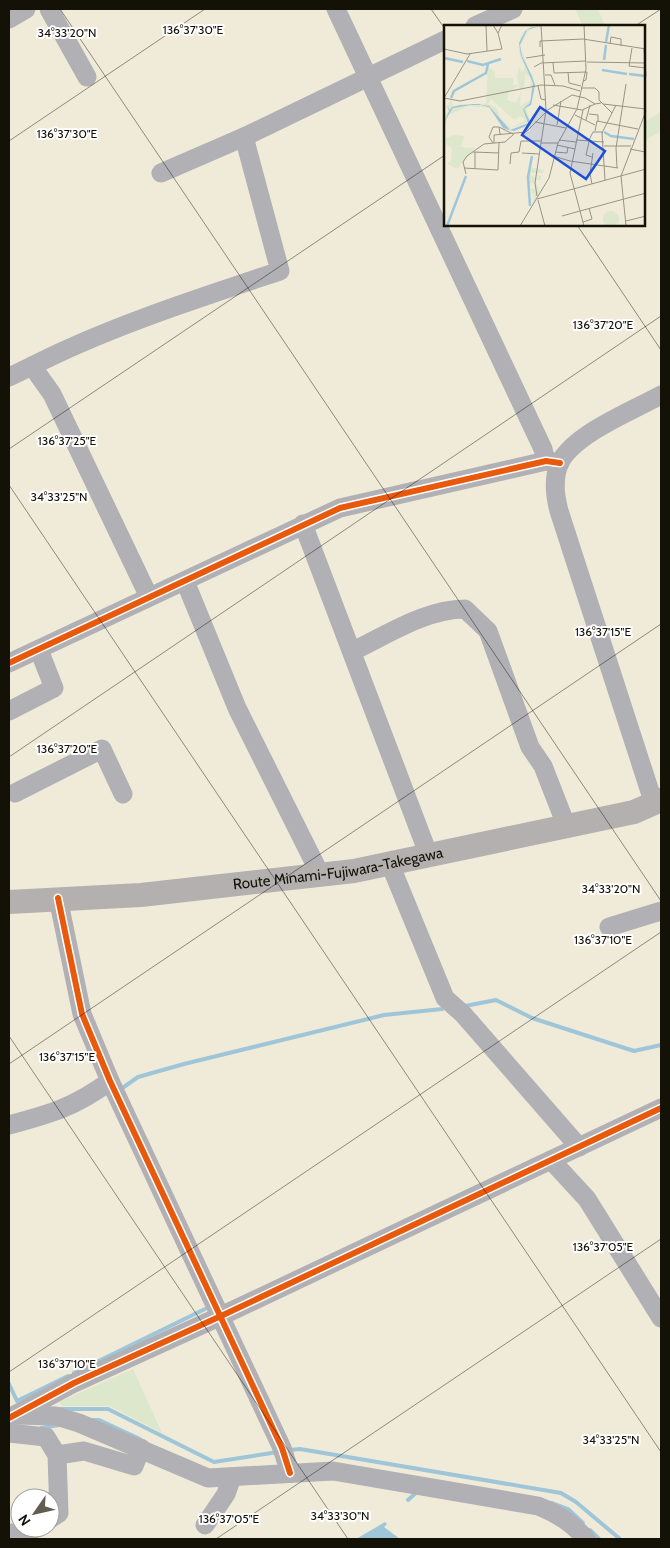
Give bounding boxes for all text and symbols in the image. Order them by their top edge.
text: 136°37'30"E [163,22,224,37]
text: 34°33'20"N [38,25,96,40]
inset map [444,25,645,226]
text: 136°37'30"E [37,126,98,141]
text: 136°37'20"E [573,317,634,332]
text: 136°37'25"E [38,433,97,448]
text: 34°33'25"N [31,489,87,504]
text: 136°37'15"E [575,624,631,639]
text: 136°37'20"E [37,741,98,756]
street label: Route Minami-Fujiwara-Takegawa [232,843,445,894]
text: 34°33'20"N [582,881,640,896]
text: 136°37'10"E [574,932,632,947]
text: 136°37'15"E [39,1049,95,1064]
text: 136°37'05"E [573,1239,634,1254]
text: 136°37'10"E [38,1356,96,1371]
text: 34°33'25"N [583,1432,639,1447]
north arrow [10,1488,60,1538]
text: 34°33'30"N [310,1508,370,1523]
text: N [14,1511,34,1529]
text: 136°37'05"E [199,1511,260,1526]

